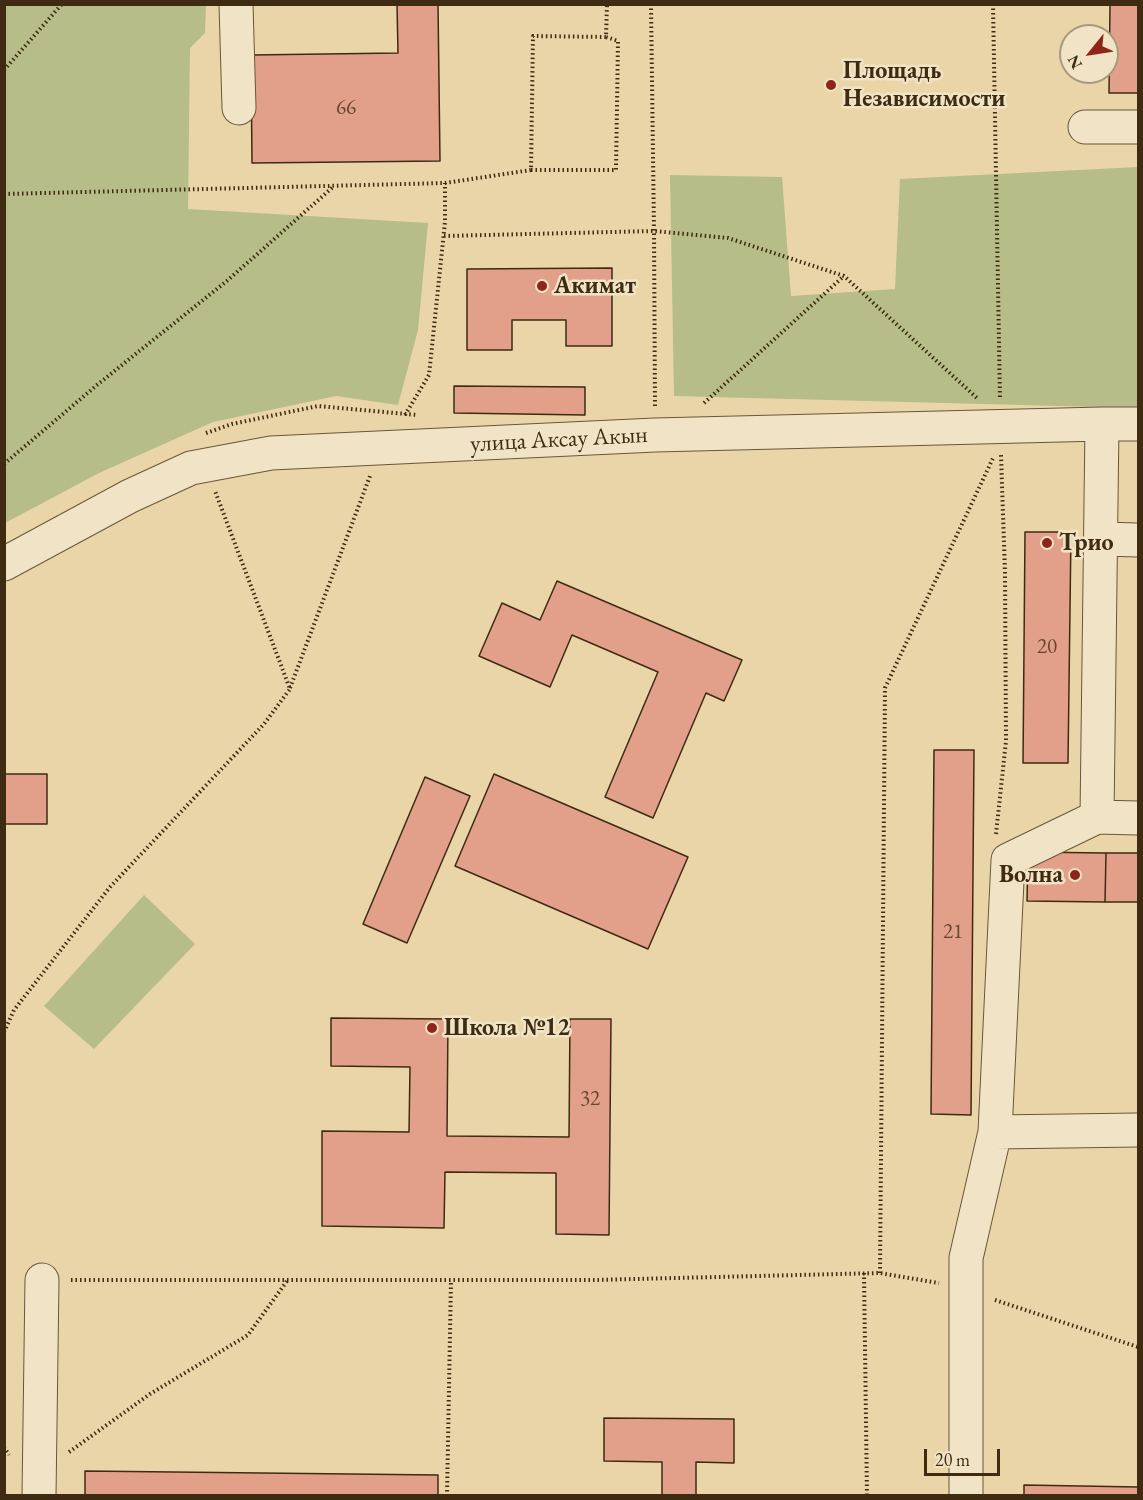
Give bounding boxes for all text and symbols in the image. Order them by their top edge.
north arrow [1059,24,1119,84]
text: N [1062,51,1087,73]
place label: Площадь Независимости [843,57,1005,113]
marker: Площадь Независимости [824,78,838,92]
house number: 66 [336,95,356,121]
place label: Акимат [554,272,636,300]
marker: Акимат [535,279,549,293]
street label: улица Аксау Акын [469,421,649,459]
place label: Трио [1059,529,1114,557]
marker: Трио [1040,536,1054,550]
house number: 20 [1037,634,1057,660]
place label: Волна [999,861,1063,889]
marker: Волна [1068,868,1082,882]
house number: 21 [943,919,963,945]
place label: Школа №12 [444,1014,570,1042]
marker: Школа №12 [425,1021,439,1035]
house number: 32 [580,1086,600,1112]
scale bar [927,1437,1004,1475]
text: 20 m [935,1448,970,1471]

